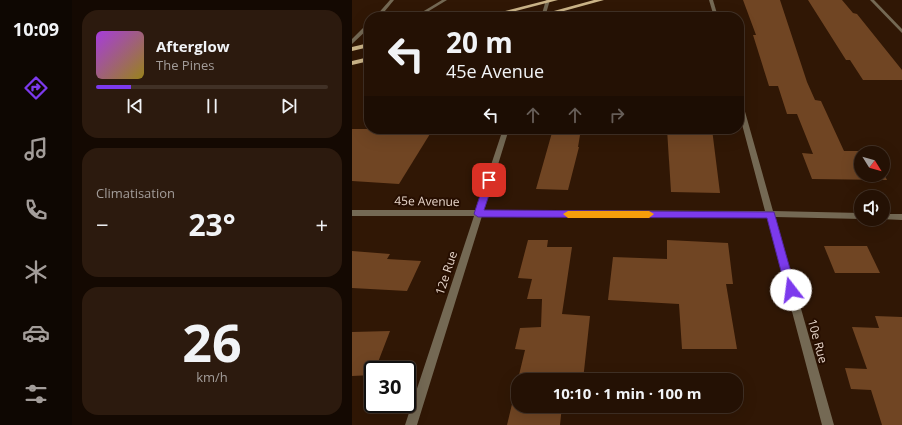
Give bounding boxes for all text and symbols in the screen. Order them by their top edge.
text: 10:09 [13,17,59,41]
text: 20 m [446,23,513,61]
icon: left [380,28,432,80]
text: Afterglow [156,36,230,56]
text: The Pines [156,56,214,74]
text: 45e Avenue [446,59,544,83]
icon: directions [22,74,50,102]
icon: previous [124,95,146,117]
icon: pause [201,95,223,117]
icon: next [278,95,300,117]
icon: left [480,104,502,126]
icon: ahead [522,104,544,126]
icon: ahead [564,104,586,126]
icon: right [606,104,628,126]
icon: music [22,135,50,163]
north arrow [854,146,890,182]
map controls [854,146,890,226]
pin [472,163,506,197]
icon: arrive [478,169,500,191]
text: Climatisation [96,184,175,202]
button: sound [854,190,890,226]
street label: 45e Avenue [394,192,460,210]
icon: phone [22,196,50,224]
text: 23° [188,204,236,245]
text: − [96,209,109,239]
text: + [315,209,328,239]
street label: 12e Rue [431,249,461,297]
icon: climate [22,258,50,286]
position arrow [770,269,812,311]
text: 26 [182,306,242,377]
street label: 10e Rue [804,317,832,365]
icon: car [22,319,50,347]
speed limit sign: 30 [364,361,416,413]
text: km/h [196,368,228,386]
icon: filters [22,380,50,408]
text: 10:10 · 1 min · 100 m [553,383,701,403]

